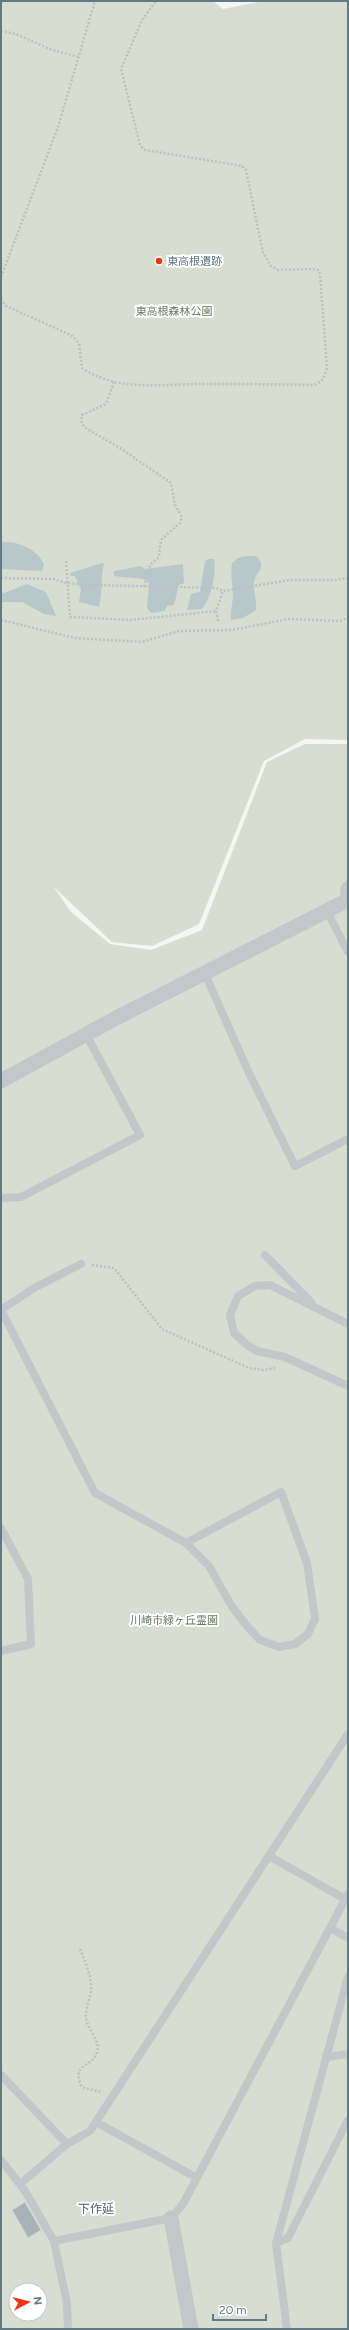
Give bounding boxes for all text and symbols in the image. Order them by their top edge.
place label: 東高根遺跡 [167,255,222,268]
marker: 東高根遺跡 [154,256,164,266]
park label: 東高根森林公園 [136,305,213,318]
park label: 川崎市緑ヶ丘霊園 [130,1614,218,1627]
district label: 下作延 [78,2202,114,2216]
north arrow [8,2282,48,2322]
text: N [30,2296,44,2306]
scale bar [213,2296,266,2322]
text: 20 m [219,2303,247,2317]

